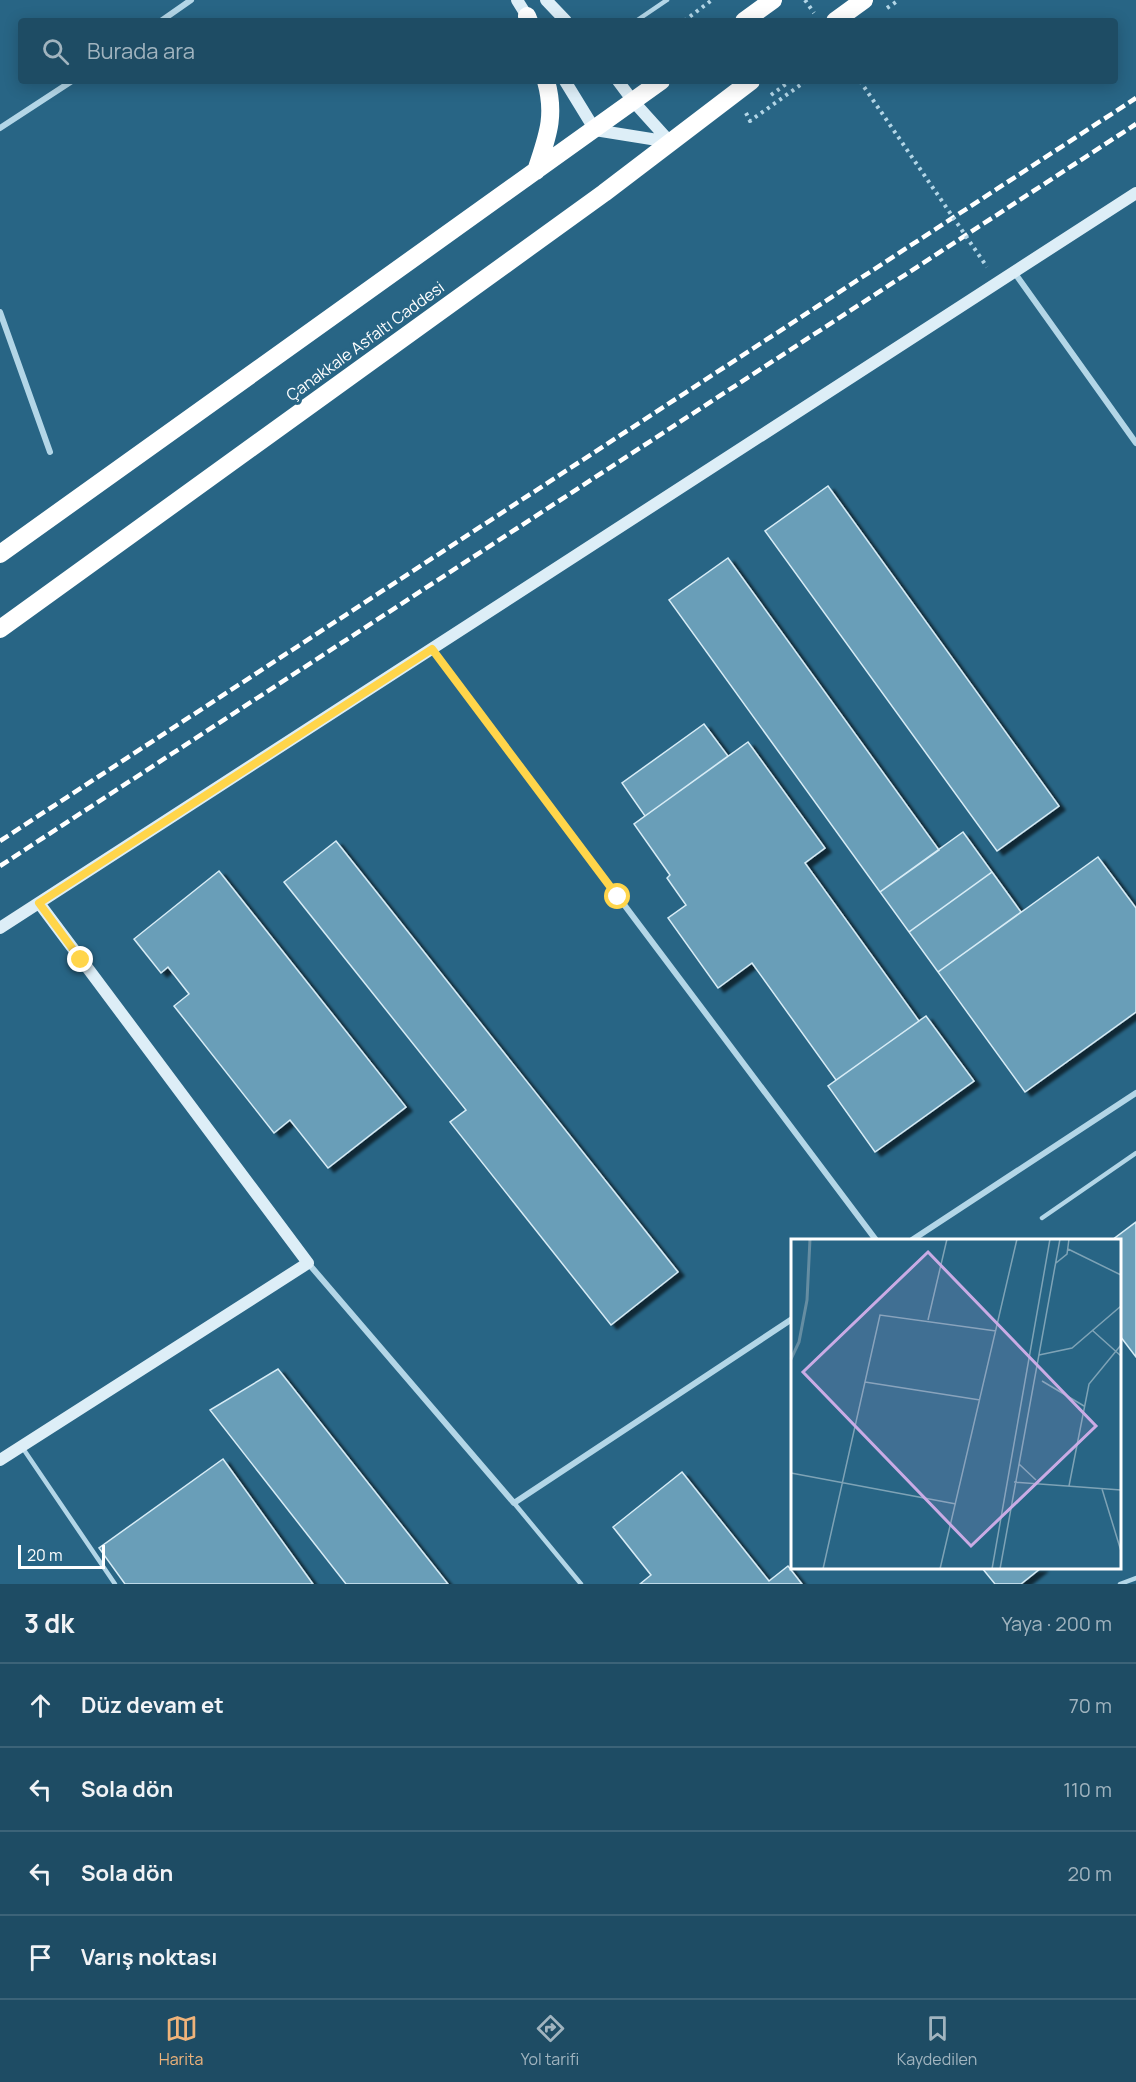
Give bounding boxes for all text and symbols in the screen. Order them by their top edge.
search box [18,18,1118,84]
icon: search [39,35,72,68]
text: Burada ara [87,36,195,66]
street label: Çanakkale Asfaltı Caddesi [281,276,449,406]
route start [604,883,630,909]
route end [67,946,93,972]
inset map [791,1239,1121,1569]
scale bar [18,1542,105,1570]
text: 20 m [27,1544,63,1566]
text: 3 dk [24,1605,74,1641]
text: Yaya · 200 m [1001,1610,1112,1637]
icon: ahead [24,1689,57,1722]
text: Düz devam et [81,1690,224,1720]
text: 70 m [1069,1692,1112,1719]
icon: left [24,1773,57,1806]
text: Sola dön [81,1774,173,1804]
text: 110 m [1063,1776,1112,1803]
icon: left [24,1857,57,1890]
text: Sola dön [81,1858,173,1888]
text: 20 m [1067,1860,1112,1887]
icon: arrive [24,1941,57,1974]
text: Varış noktası [81,1942,217,1972]
tab: Harita [159,2012,203,2070]
tab: Yol tarifi [521,2012,579,2070]
tab: Kaydedilen [897,2012,977,2070]

